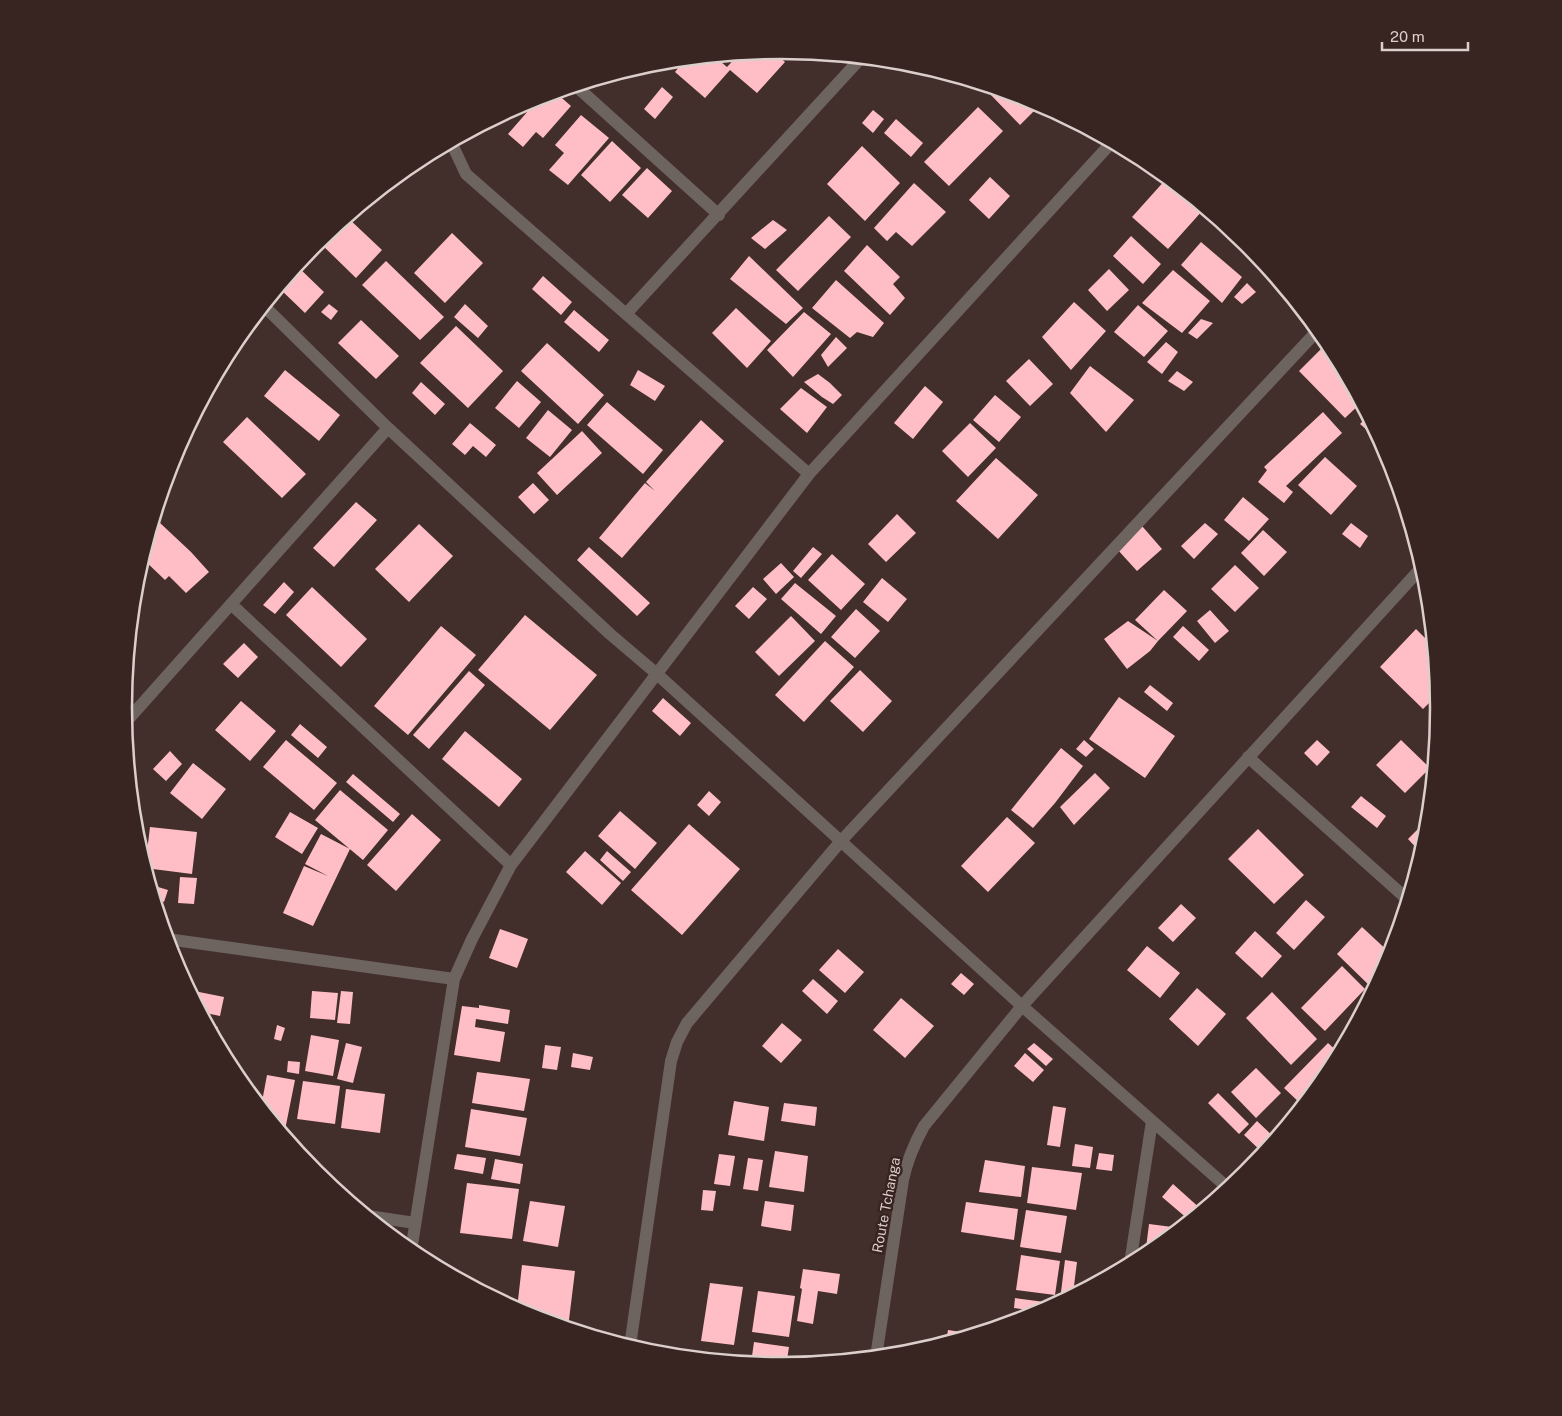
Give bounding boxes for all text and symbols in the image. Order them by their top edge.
scale bar [1382,20,1468,52]
text: 20 m [1390,28,1425,45]
street label: Route Tchanga [869,1156,903,1254]

